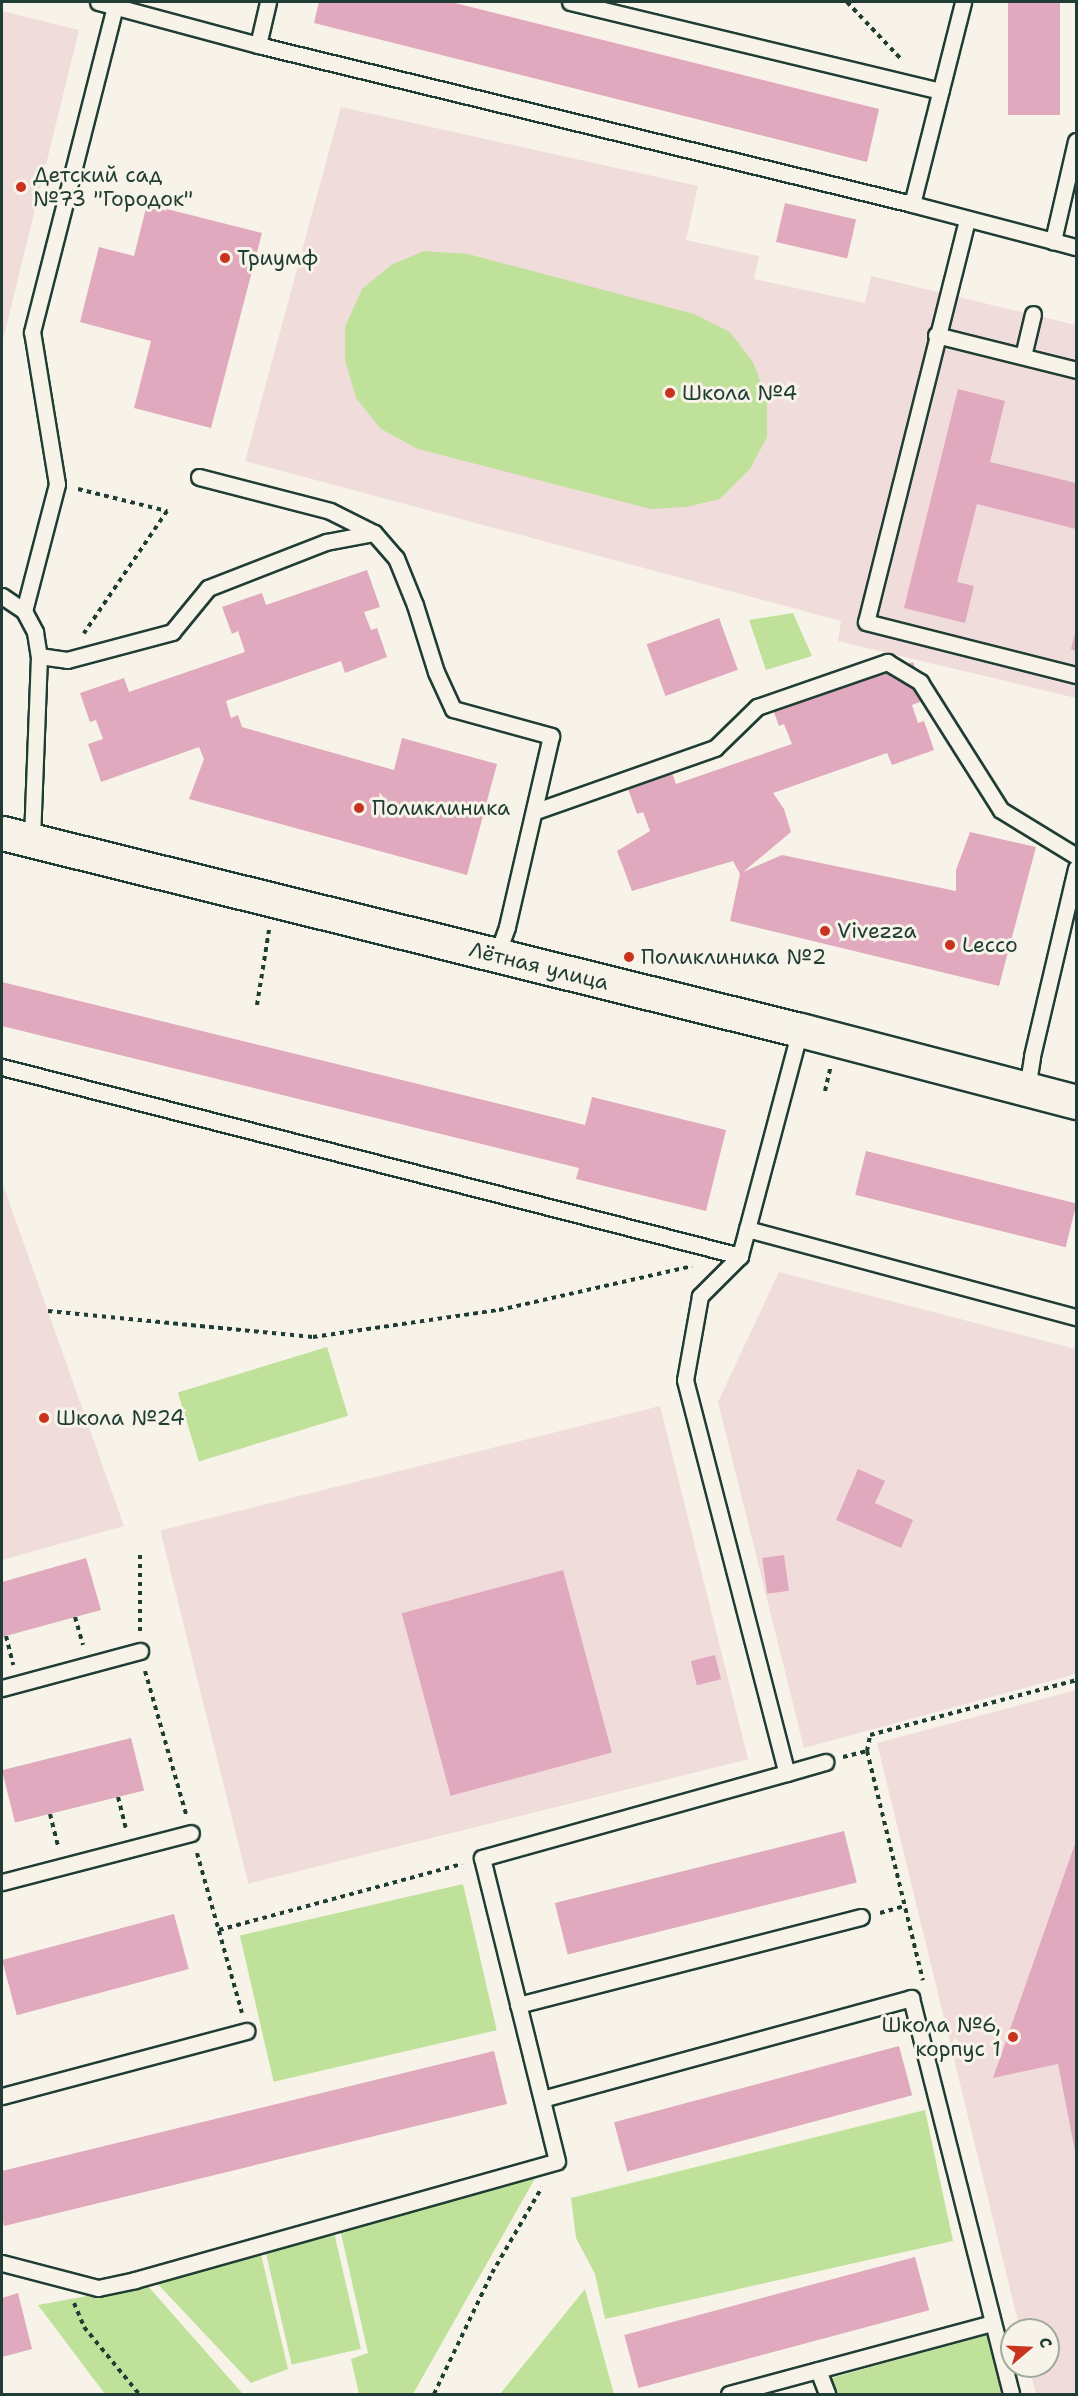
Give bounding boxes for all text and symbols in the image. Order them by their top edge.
place label: Детский сад №73 "Городок" [33,162,193,212]
marker: Детский сад №73 "Городок" [14,180,28,194]
place label: Триумф [237,245,318,271]
marker: Триумф [218,251,232,265]
place label: Школа №4 [682,380,797,406]
marker: Школа №4 [663,386,677,400]
place label: Поликлиника [372,795,510,821]
marker: Поликлиника [350,799,368,817]
place label: Vivezza [837,918,917,944]
marker: Vivezza [818,924,832,938]
place label: Lecco [962,932,1018,958]
street label: Лётная улица [467,936,611,996]
marker: Lecco [943,938,957,952]
place label: Поликлиника №2 [641,944,826,970]
marker: Поликлиника №2 [622,950,636,964]
place label: Школа №24 [56,1405,185,1431]
marker: Школа №24 [37,1411,51,1425]
place label: Школа №6, корпус 1 [880,2012,1001,2062]
marker: Школа №6, корпус 1 [1006,2030,1020,2044]
north arrow [1000,2318,1060,2378]
text: С [1034,2335,1057,2351]

